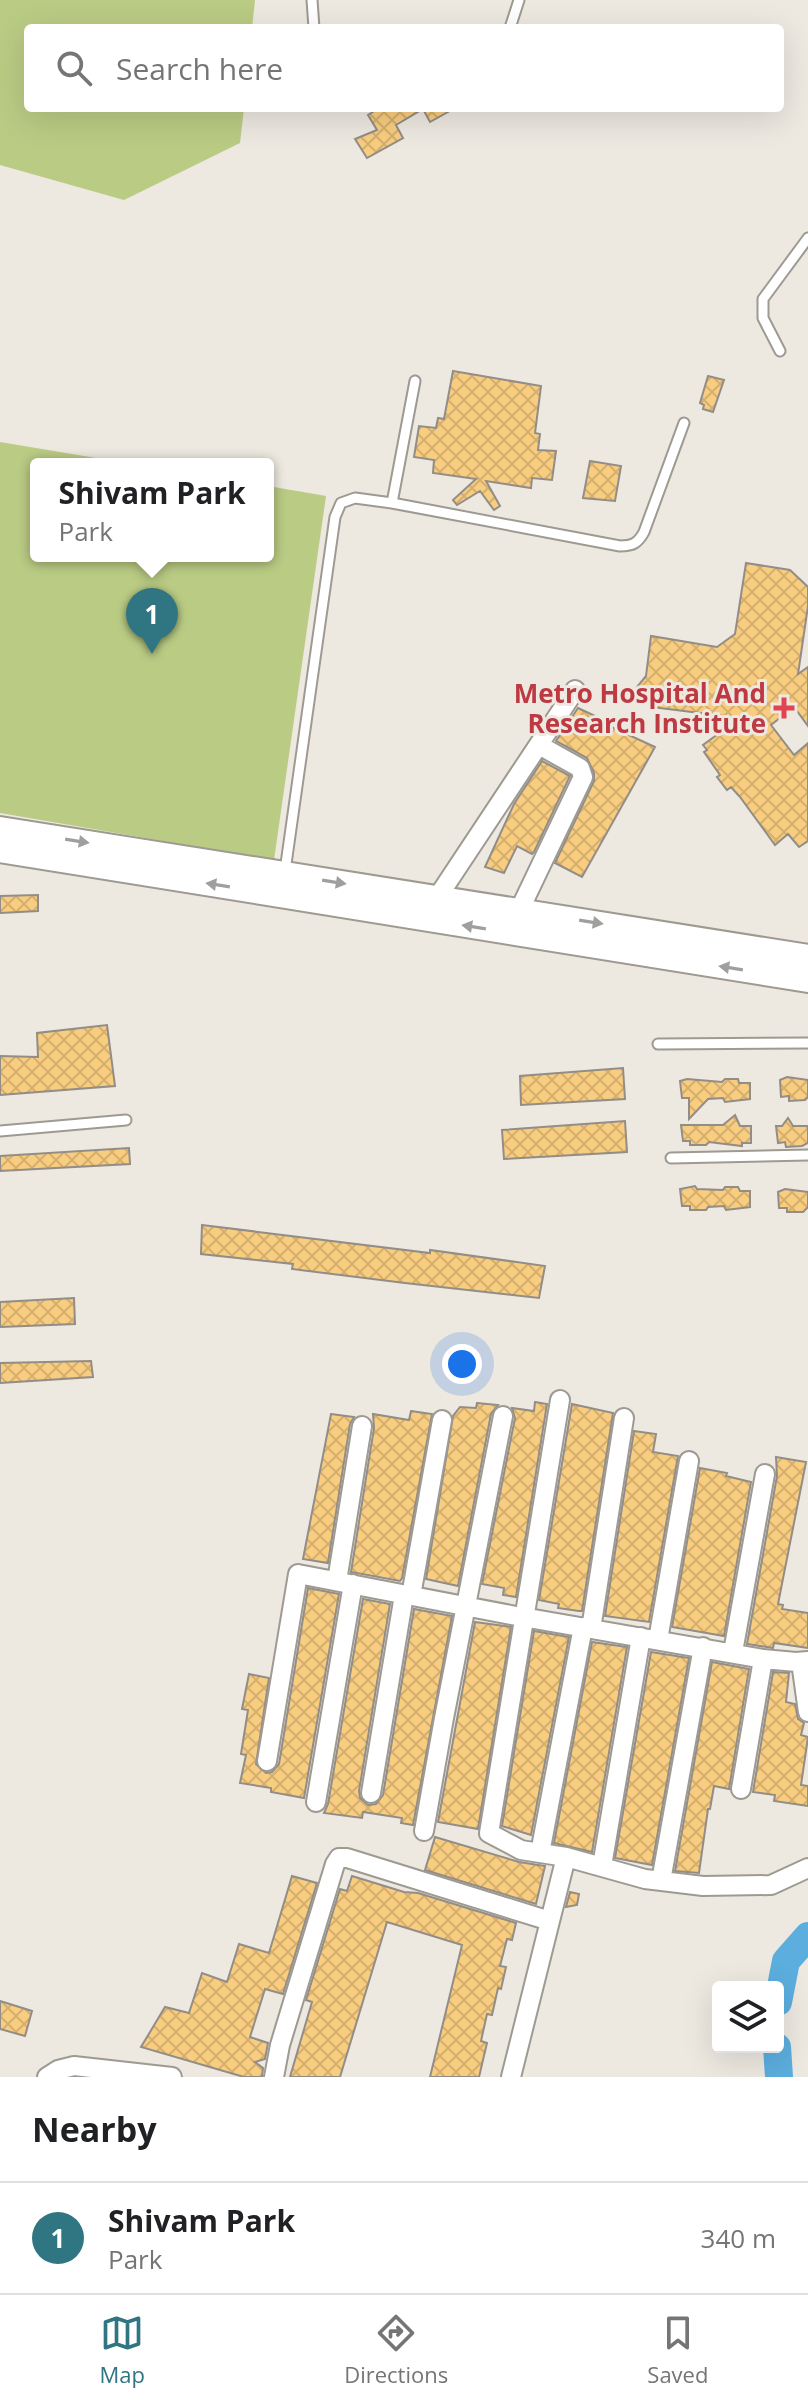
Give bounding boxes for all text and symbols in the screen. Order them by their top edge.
search box [24,24,784,112]
icon: search [52,46,96,90]
text: Search here [116,48,283,89]
popup [30,458,274,562]
text: Shivam Park [58,472,246,513]
text: Park [58,513,113,549]
pin: 1 [126,588,178,654]
place label: Metro Hospital And Research Institute [514,675,766,741]
marker: Metro Hospital And Research Institute [773,697,795,719]
one-way arrow [65,835,90,848]
one-way arrow [322,876,347,889]
one-way arrow [205,878,230,891]
one-way arrow [578,916,603,929]
one-way arrow [461,920,486,932]
one-way arrow [718,961,743,974]
your location [442,1344,482,1384]
map controls [712,1981,784,2053]
button: layers [712,1981,784,2053]
text: Nearby [32,2106,157,2152]
text: Shivam Park [108,2200,295,2241]
text: 1 [51,2220,65,2256]
text: 340 m [701,2220,776,2256]
text: Park [108,2241,162,2277]
tab: Map [100,2311,145,2389]
tab: Directions [344,2311,448,2389]
tab: Saved [647,2311,708,2389]

